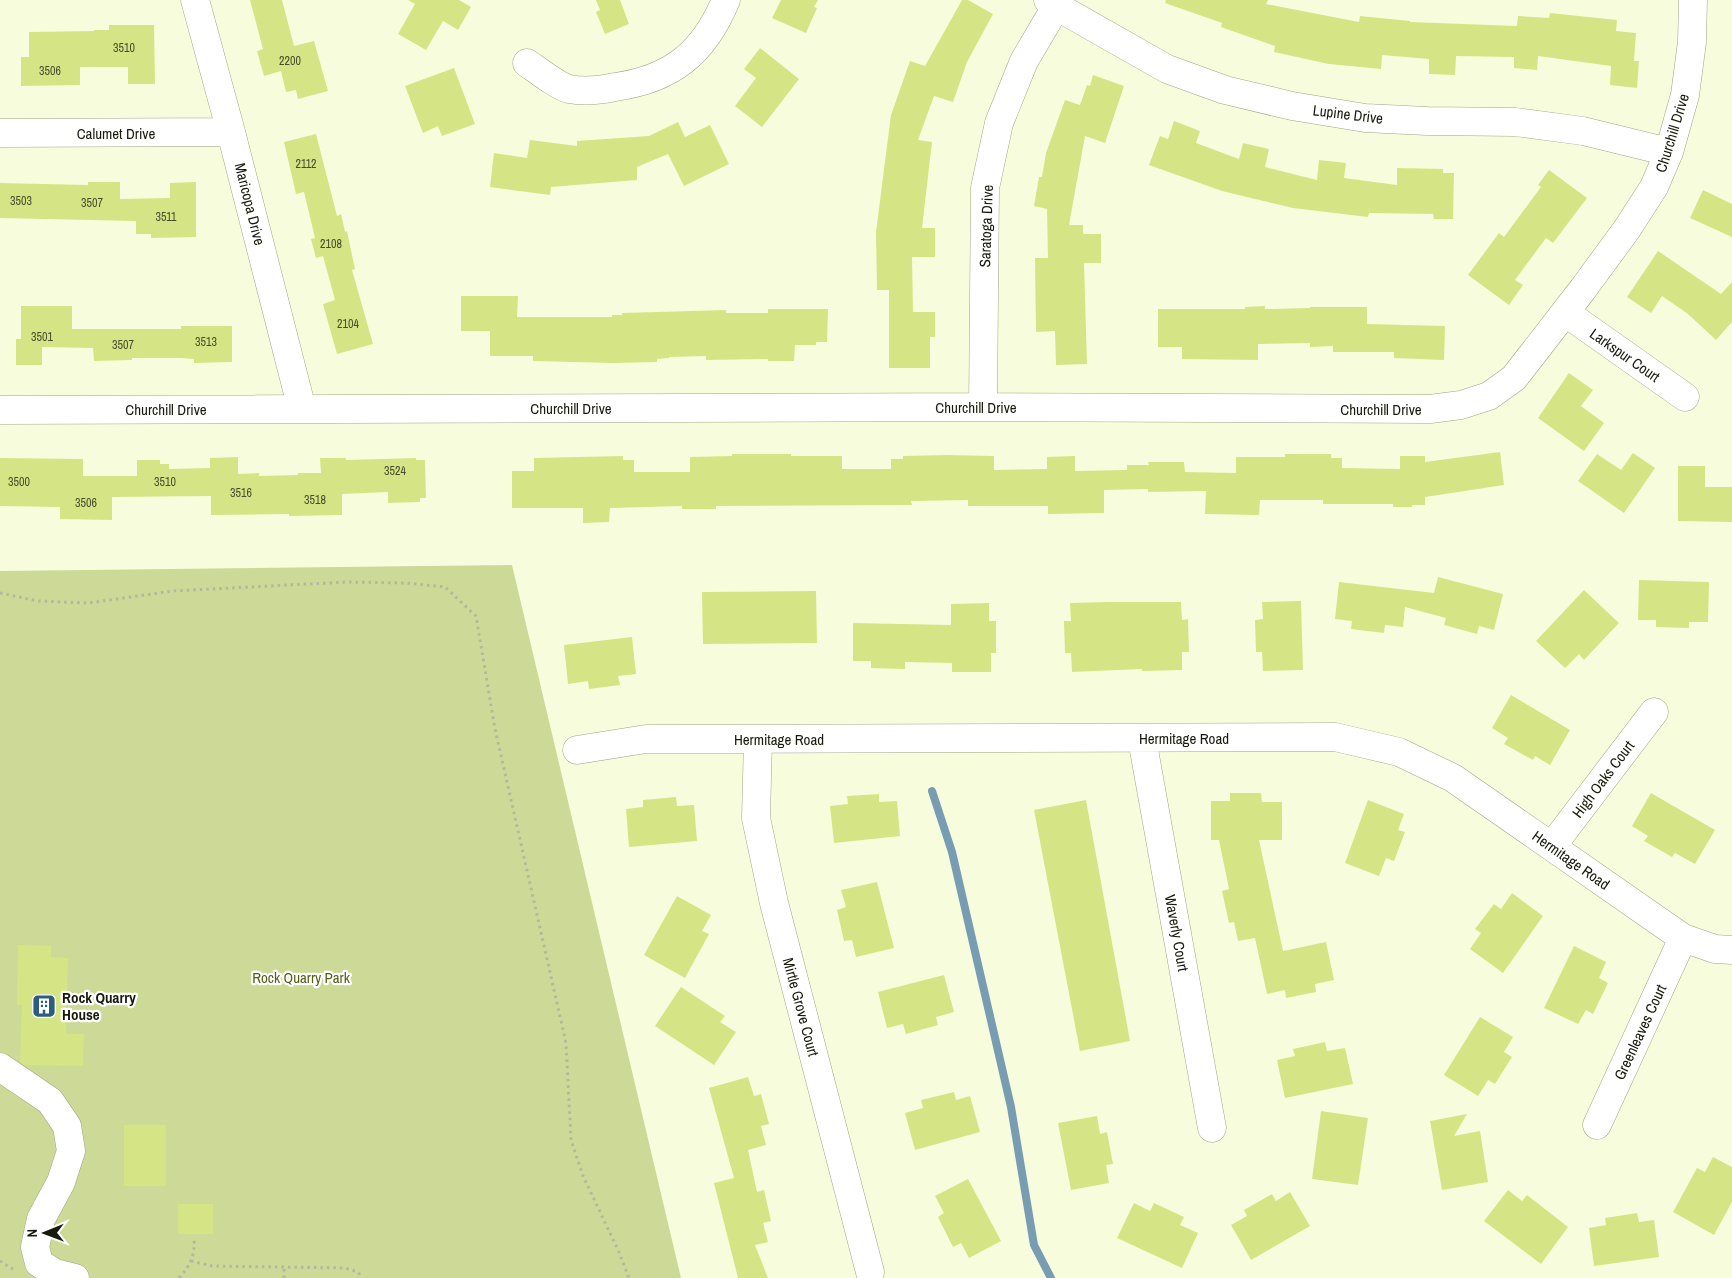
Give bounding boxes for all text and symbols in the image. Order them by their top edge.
house number: 3510 [113,40,135,56]
house number: 2200 [279,53,301,69]
house number: 3506 [39,63,61,79]
street label: Churchill Drive [1650,91,1694,175]
street label: Lupine Drive [1312,99,1384,129]
street label: Calumet Drive [77,123,155,144]
house number: 2112 [295,156,317,172]
street label: Maricopa Drive [230,161,270,247]
street label: Saratoga Drive [974,184,998,268]
house number: 3503 [10,193,32,209]
house number: 3507 [81,195,103,211]
house number: 3511 [155,209,177,225]
house number: 2108 [320,236,342,252]
house number: 2104 [337,316,359,332]
street label: Larkspur Court [1586,323,1665,387]
house number: 3501 [31,329,53,345]
house number: 3513 [195,334,217,350]
house number: 3507 [112,337,134,353]
street label: Churchill Drive [935,397,1017,418]
street label: Churchill Drive [530,398,612,419]
street label: Churchill Drive [125,399,207,420]
street label: Churchill Drive [1340,399,1422,420]
house number: 3524 [384,463,406,479]
house number: 3500 [8,474,30,490]
house number: 3510 [154,474,176,490]
house number: 3516 [230,485,252,501]
house number: 3518 [304,492,326,508]
house number: 3506 [75,495,97,511]
street label: Hermitage Road [1139,728,1229,749]
street label: Hermitage Road [734,729,824,750]
street label: High Oaks Court [1567,736,1639,822]
street label: Hermitage Road [1528,826,1614,894]
street label: Waverly Court [1160,893,1194,974]
street label: Mirtle Grove Court [778,955,824,1059]
park label: Rock Quarry Park [252,967,351,988]
street label: Greenleaves Court [1609,980,1672,1083]
place label: Rock Quarry House [62,987,136,1025]
building icon: Rock Quarry House [31,993,57,1019]
north arrow [20,1208,70,1258]
text: N [23,1229,41,1238]

